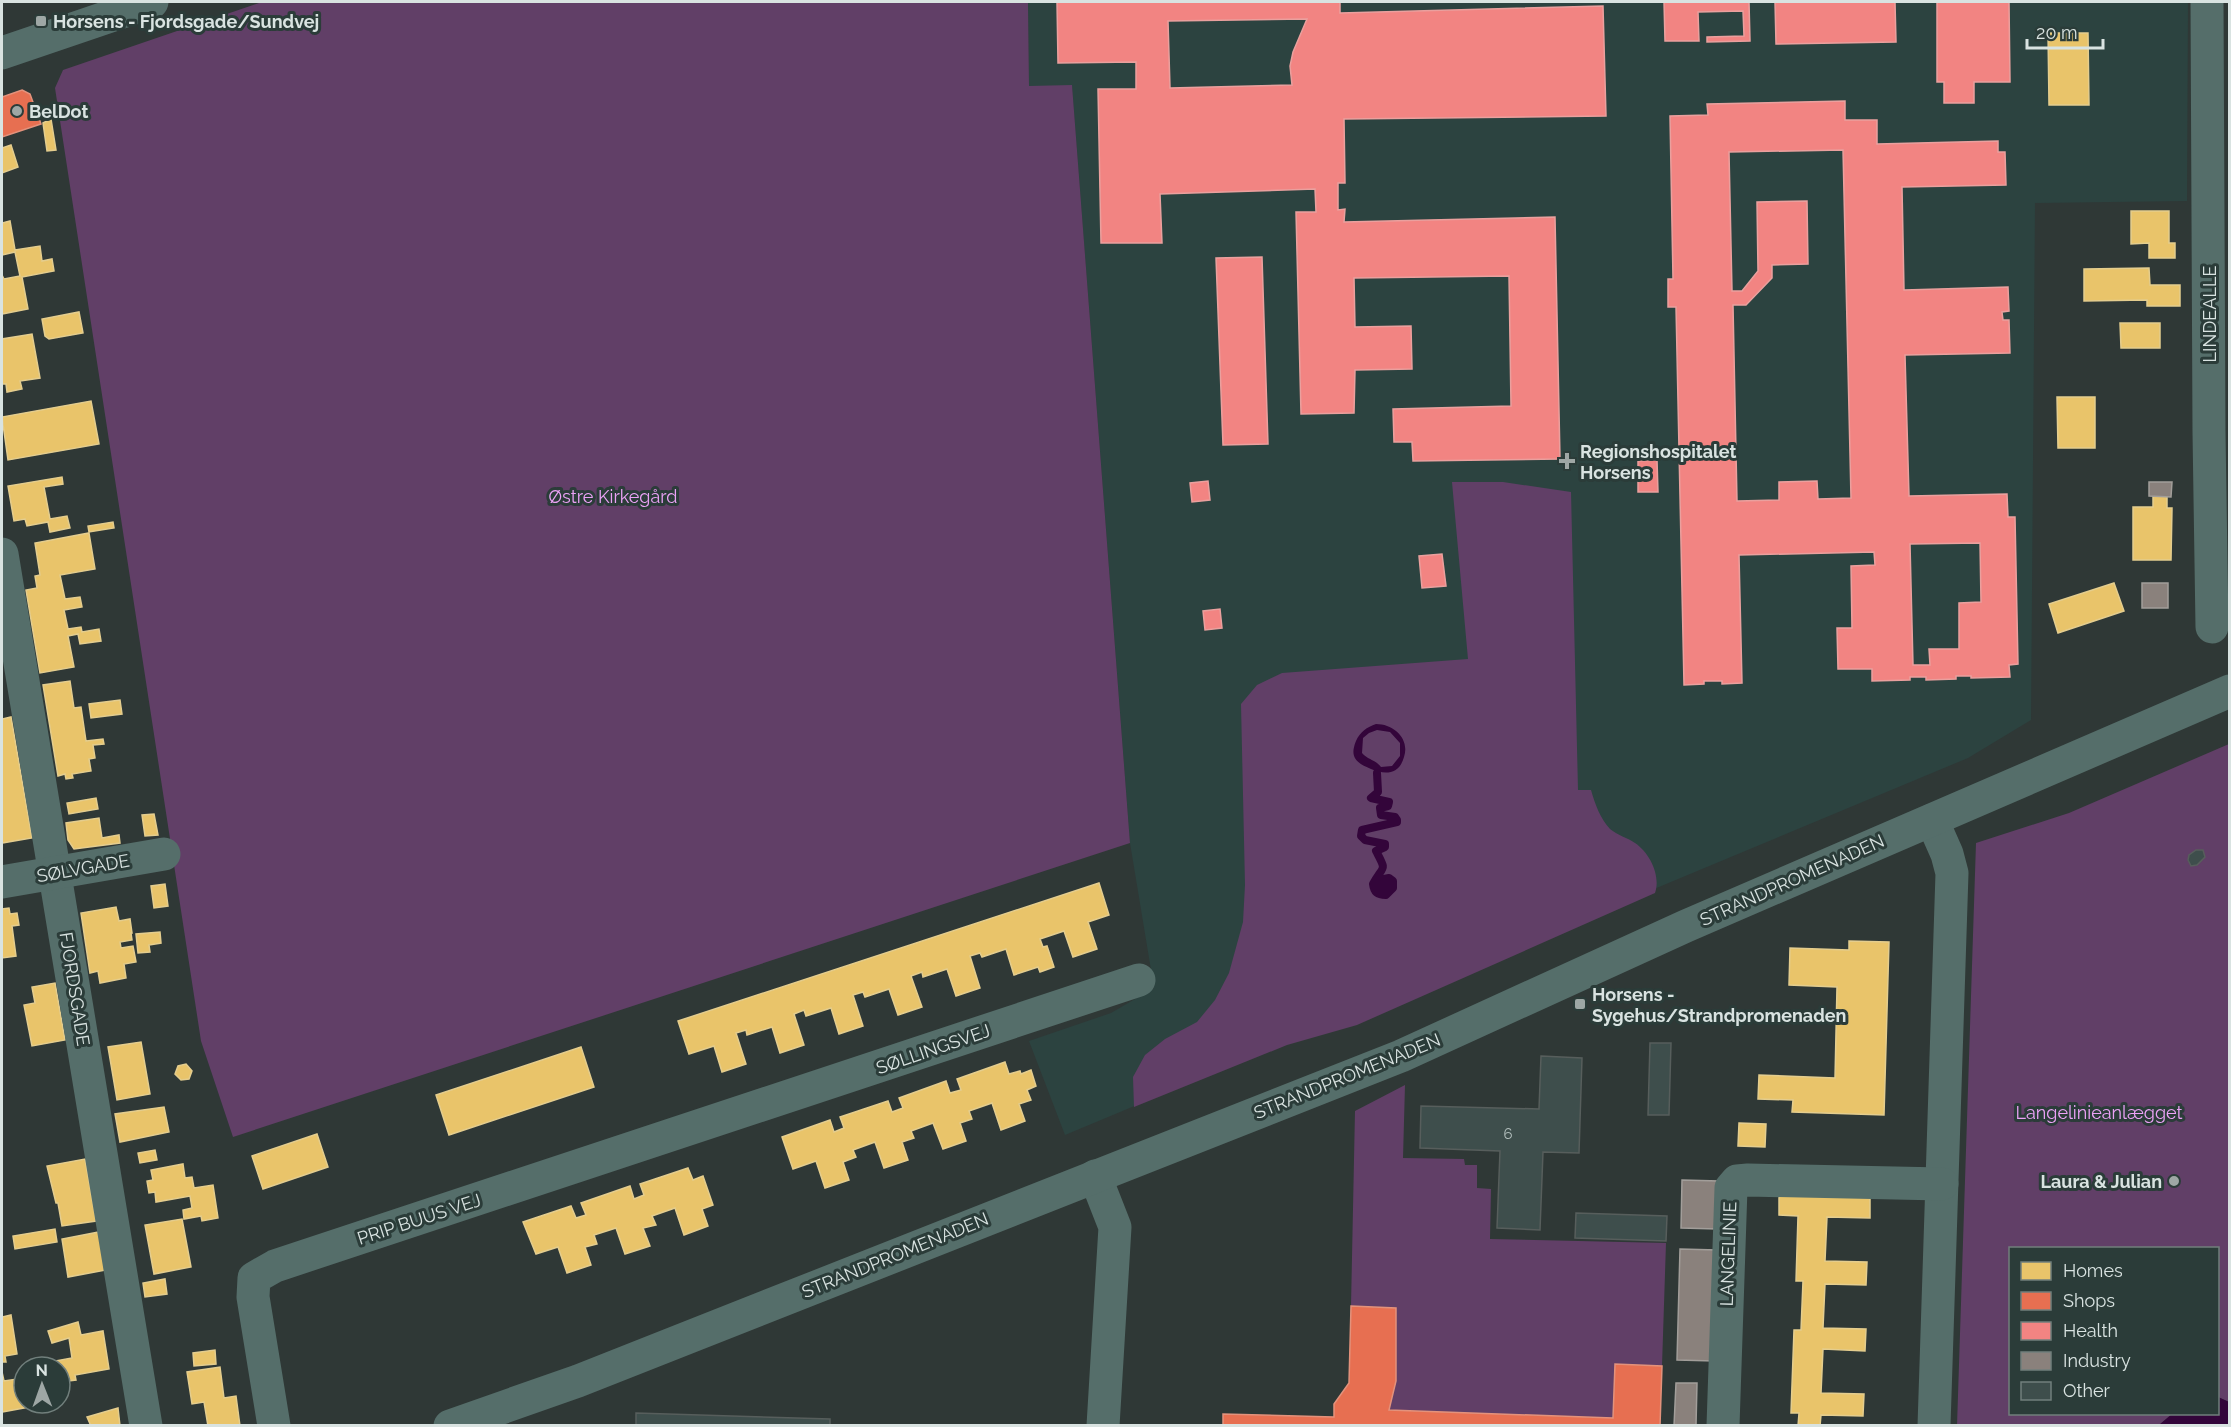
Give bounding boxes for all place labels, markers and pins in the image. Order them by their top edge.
place label: Horsens - Fjordsgade/Sundvej [53,11,319,32]
marker: Horsens - Fjordsgade/Sundvej [34,14,48,28]
place label: BelDot [29,101,88,122]
marker: BelDot [10,104,24,118]
place label: Regionshospitalet Horsens [1580,441,1736,483]
marker: Regionshospitalet Horsens [1558,452,1576,470]
place label: Horsens - Sygehus/Strandpromenaden [1592,984,1846,1026]
marker: Horsens - Sygehus/Strandpromenaden [1573,997,1587,1011]
place label: Laura & Julian [2040,1171,2162,1192]
marker: Laura & Julian [2167,1174,2181,1188]

